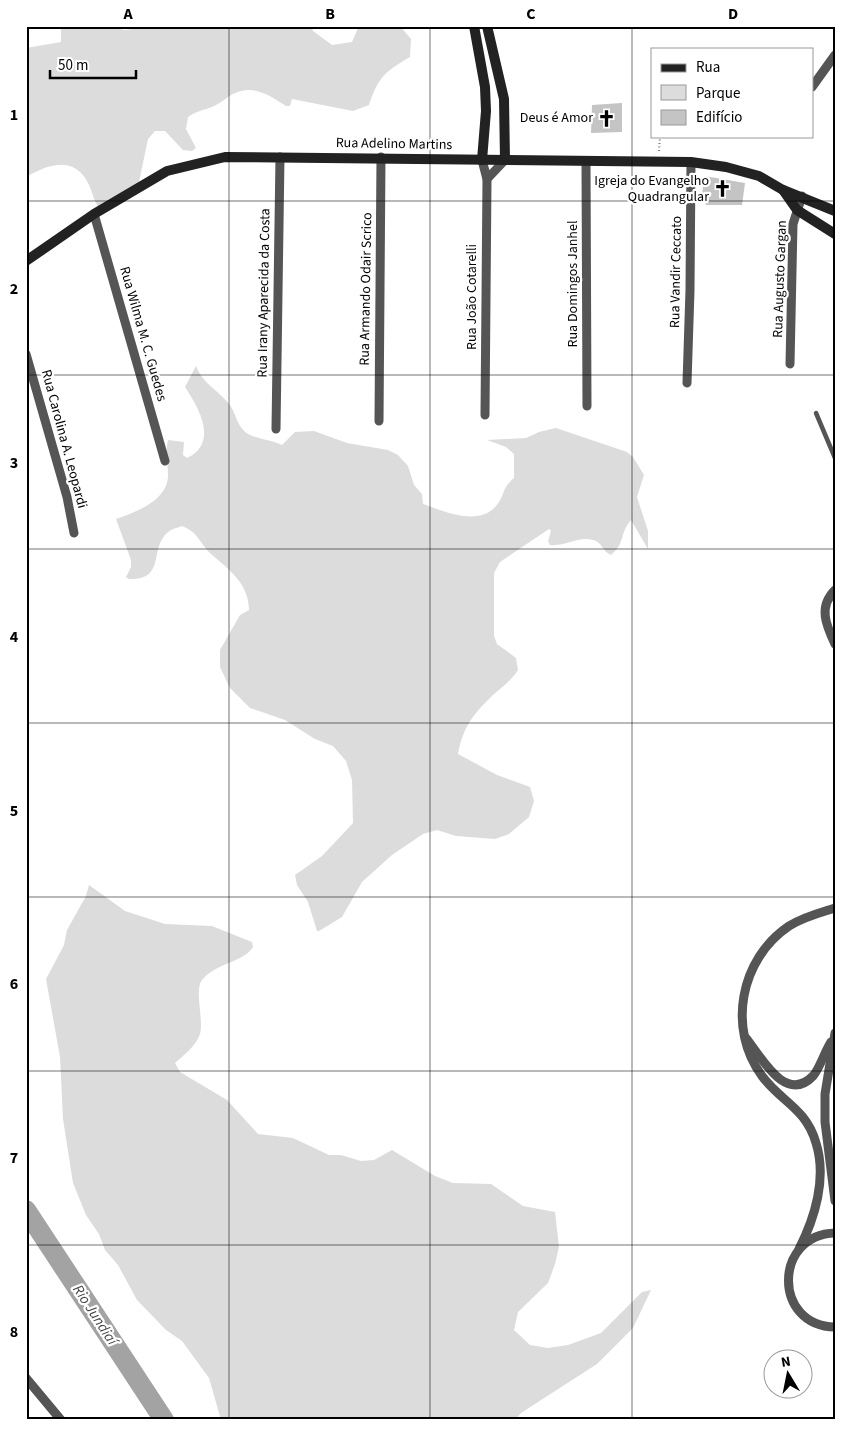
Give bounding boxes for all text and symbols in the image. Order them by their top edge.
text: A [122,3,133,25]
text: B [325,3,335,25]
text: C [526,3,536,25]
text: D [728,3,738,25]
scale bar [50,48,136,80]
legend [651,48,814,138]
text: 50 m [58,55,88,76]
text: Rua [696,57,720,78]
text: Parque [696,83,740,104]
text: 1 [10,104,18,126]
text: Edifício [696,107,743,128]
place label: Deus é Amor [520,108,593,128]
church icon: Deus é Amor [597,108,617,128]
street label: Rua Adelino Martins [336,133,453,155]
place label: Igreja do Evangelho Quadrangular [594,171,709,207]
church icon: Igreja do Evangelho Quadrangular [713,179,733,199]
street label: Rua Irany Aparecida da Costa [253,208,275,378]
street label: Rua Armando Odair Scrico [355,212,377,366]
street label: Rua Vandir Ceccato [665,216,687,328]
street label: Rua Domingos Janhel [563,220,583,347]
street label: Rua Augusto Gargan [768,220,792,338]
street label: Rua João Cotarelli [462,244,482,350]
street label: Rua Wilma M. C. Guedes [114,264,172,404]
text: 2 [10,278,18,300]
street label: Rua Carolina A. Leopardi [36,367,92,511]
text: 3 [10,452,18,474]
text: 4 [10,626,19,648]
text: 5 [10,800,18,822]
text: 6 [10,973,18,995]
text: 7 [10,1147,18,1169]
water label: Rio Jundiaí [68,1281,124,1351]
text: 8 [10,1321,18,1343]
north arrow [764,1348,814,1398]
text: N [780,1352,792,1373]

